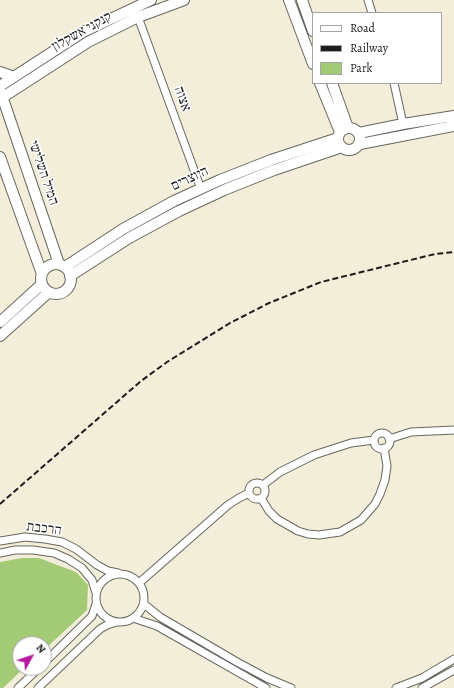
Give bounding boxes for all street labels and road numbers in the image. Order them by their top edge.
street label: קנקני אשקלון [49,9,115,55]
street label: אצוה [170,84,194,114]
street label: המיל השלישי [24,138,62,208]
street label: היוצרים [169,163,211,195]
street label: הרכבת [25,519,63,539]

